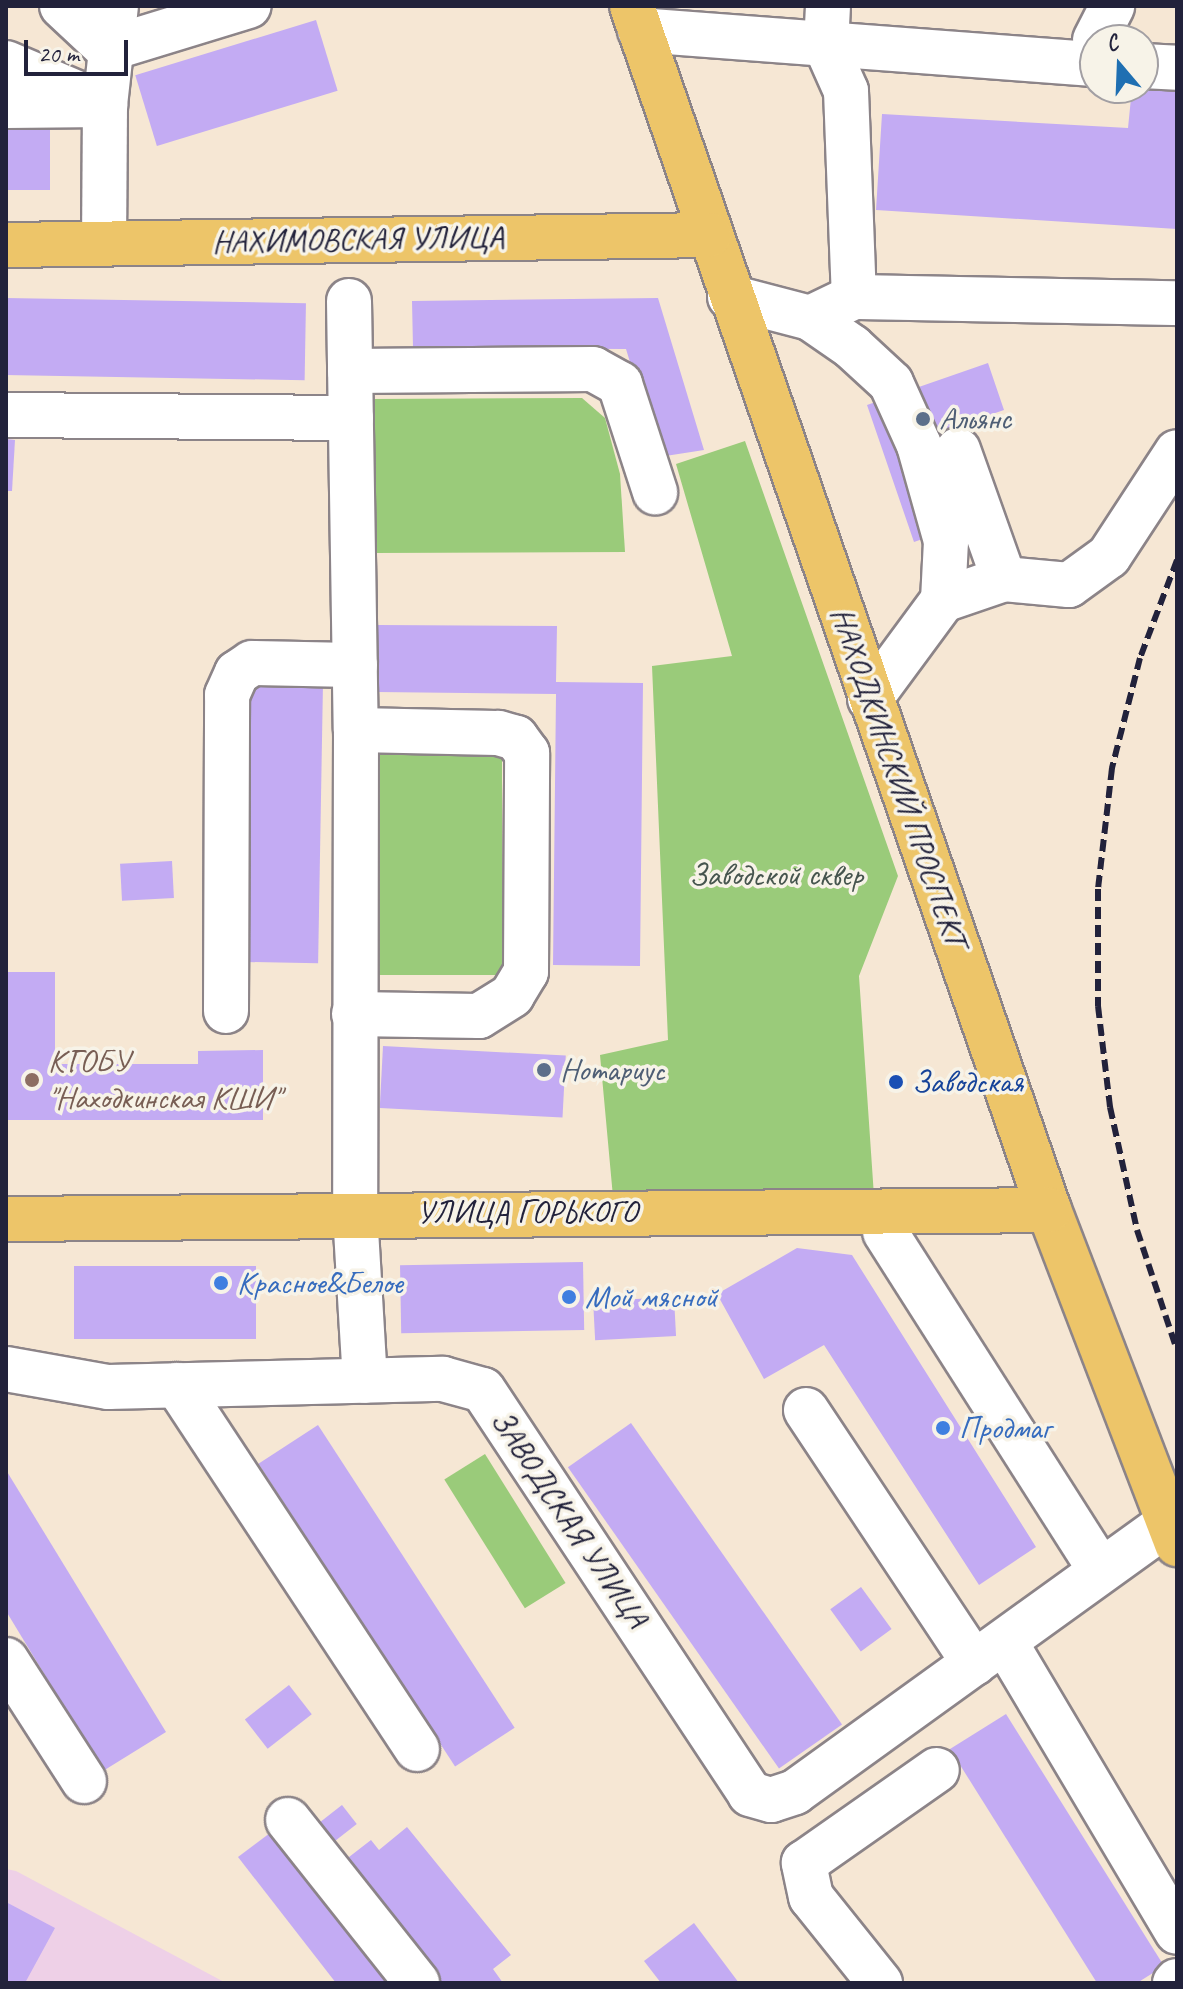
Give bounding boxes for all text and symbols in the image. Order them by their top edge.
scale bar [28,24,132,74]
north arrow [1079,24,1159,104]
text: С [1102,28,1122,58]
text: 20 m [38,39,79,69]
street label: НАХИМОВСКАЯ УЛИЦА [213,218,503,262]
place label: Альянс [939,400,1011,438]
marker: Альянс [914,410,932,428]
street label: НАХОДКИНСКИЙ ПРОСПЕКТ [822,602,974,952]
park label: Заводской сквер [689,856,863,894]
place label: КГОБУ "Находкинская КШИ" [48,1043,280,1118]
place label: Нотариус [560,1051,665,1089]
marker: Нотариус [535,1061,553,1079]
place label: Заводская [912,1063,1023,1101]
marker: КГОБУ "Находкинская КШИ" [23,1071,41,1089]
marker: Заводская [887,1073,905,1091]
street label: УЛИЦА ГОРЬКОГО [416,1193,638,1231]
place label: Красное&Белое [237,1264,403,1302]
marker: Красное&Белое [212,1274,230,1292]
place label: Мой мясной [585,1278,718,1316]
marker: Мой мясной [560,1288,578,1306]
street label: ЗАВОДСКАЯ УЛИЦА [482,1403,656,1635]
place label: Продмаг [959,1409,1050,1447]
marker: Продмаг [934,1419,952,1437]

